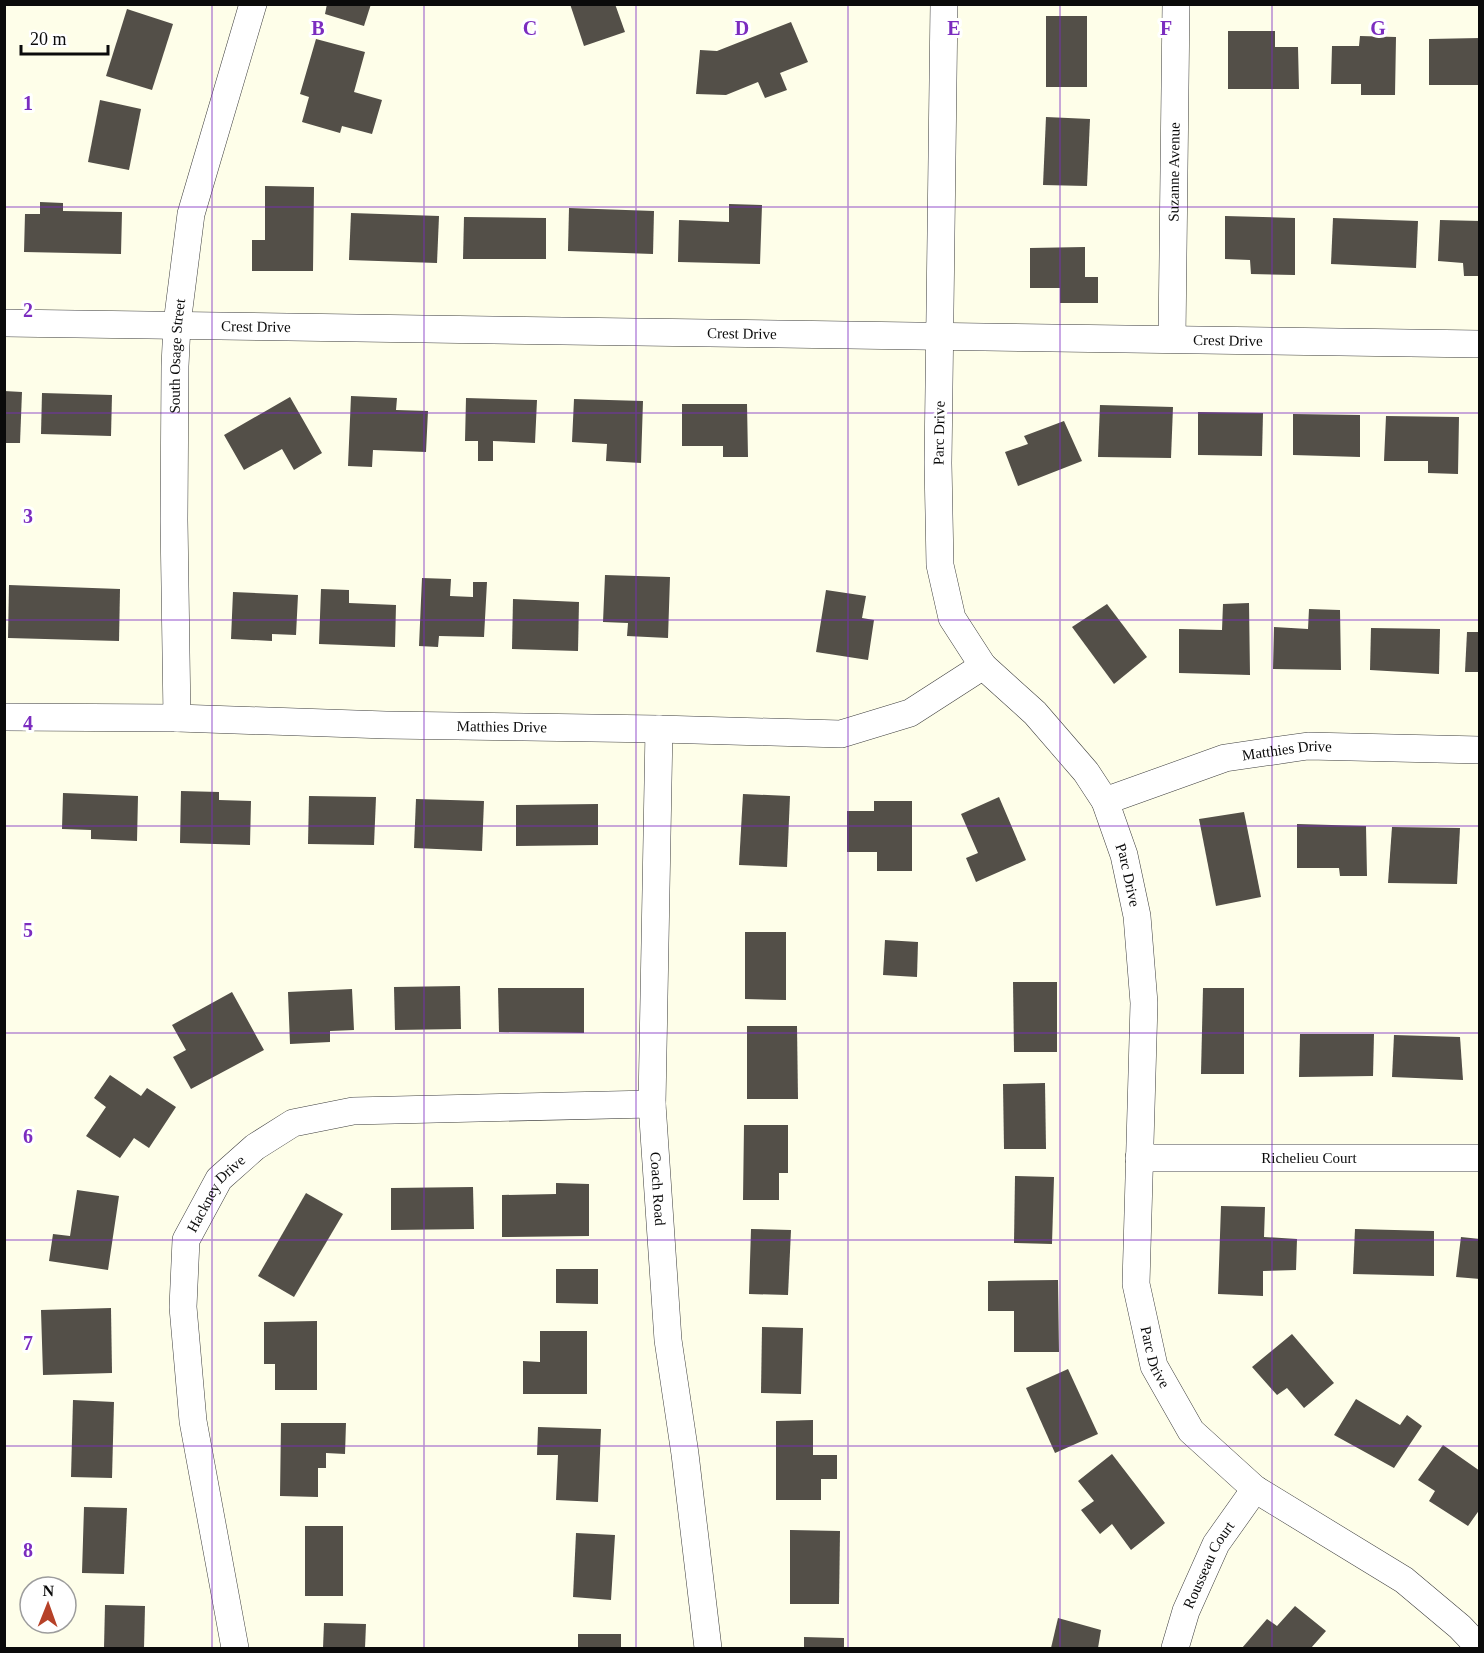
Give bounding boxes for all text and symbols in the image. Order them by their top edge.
text: B [311,17,325,39]
text: C [523,17,537,39]
text: D [735,17,749,39]
text: E [947,17,961,39]
text: F [1160,17,1172,39]
text: G [1370,17,1386,39]
scale bar [21,18,108,56]
text: 20 m [30,29,67,49]
text: 1 [23,92,33,114]
street label: Suzanne Avenue [1165,122,1183,222]
street label: South Osage Street [167,297,188,414]
text: 2 [23,299,33,321]
street label: Crest Drive [221,318,291,335]
street label: Crest Drive [707,325,777,342]
street label: Crest Drive [1193,332,1263,349]
street label: Parc Drive [930,400,948,465]
text: 3 [23,505,33,527]
text: 4 [23,712,33,734]
street label: Matthies Drive [457,718,548,735]
street label: Matthies Drive [1241,738,1332,763]
street label: Parc Drive [1113,841,1143,909]
text: 5 [23,919,33,941]
text: 6 [23,1125,33,1147]
street label: Richelieu Court [1261,1150,1358,1166]
street label: Coach Road [647,1151,668,1227]
street label: Hackney Drive [184,1152,248,1235]
street label: Parc Drive [1137,1325,1173,1391]
text: 7 [23,1332,33,1354]
street label: Rousseau Court [1180,1518,1238,1611]
text: 8 [23,1539,33,1561]
north arrow [18,1575,78,1635]
text: N [42,1582,55,1599]

